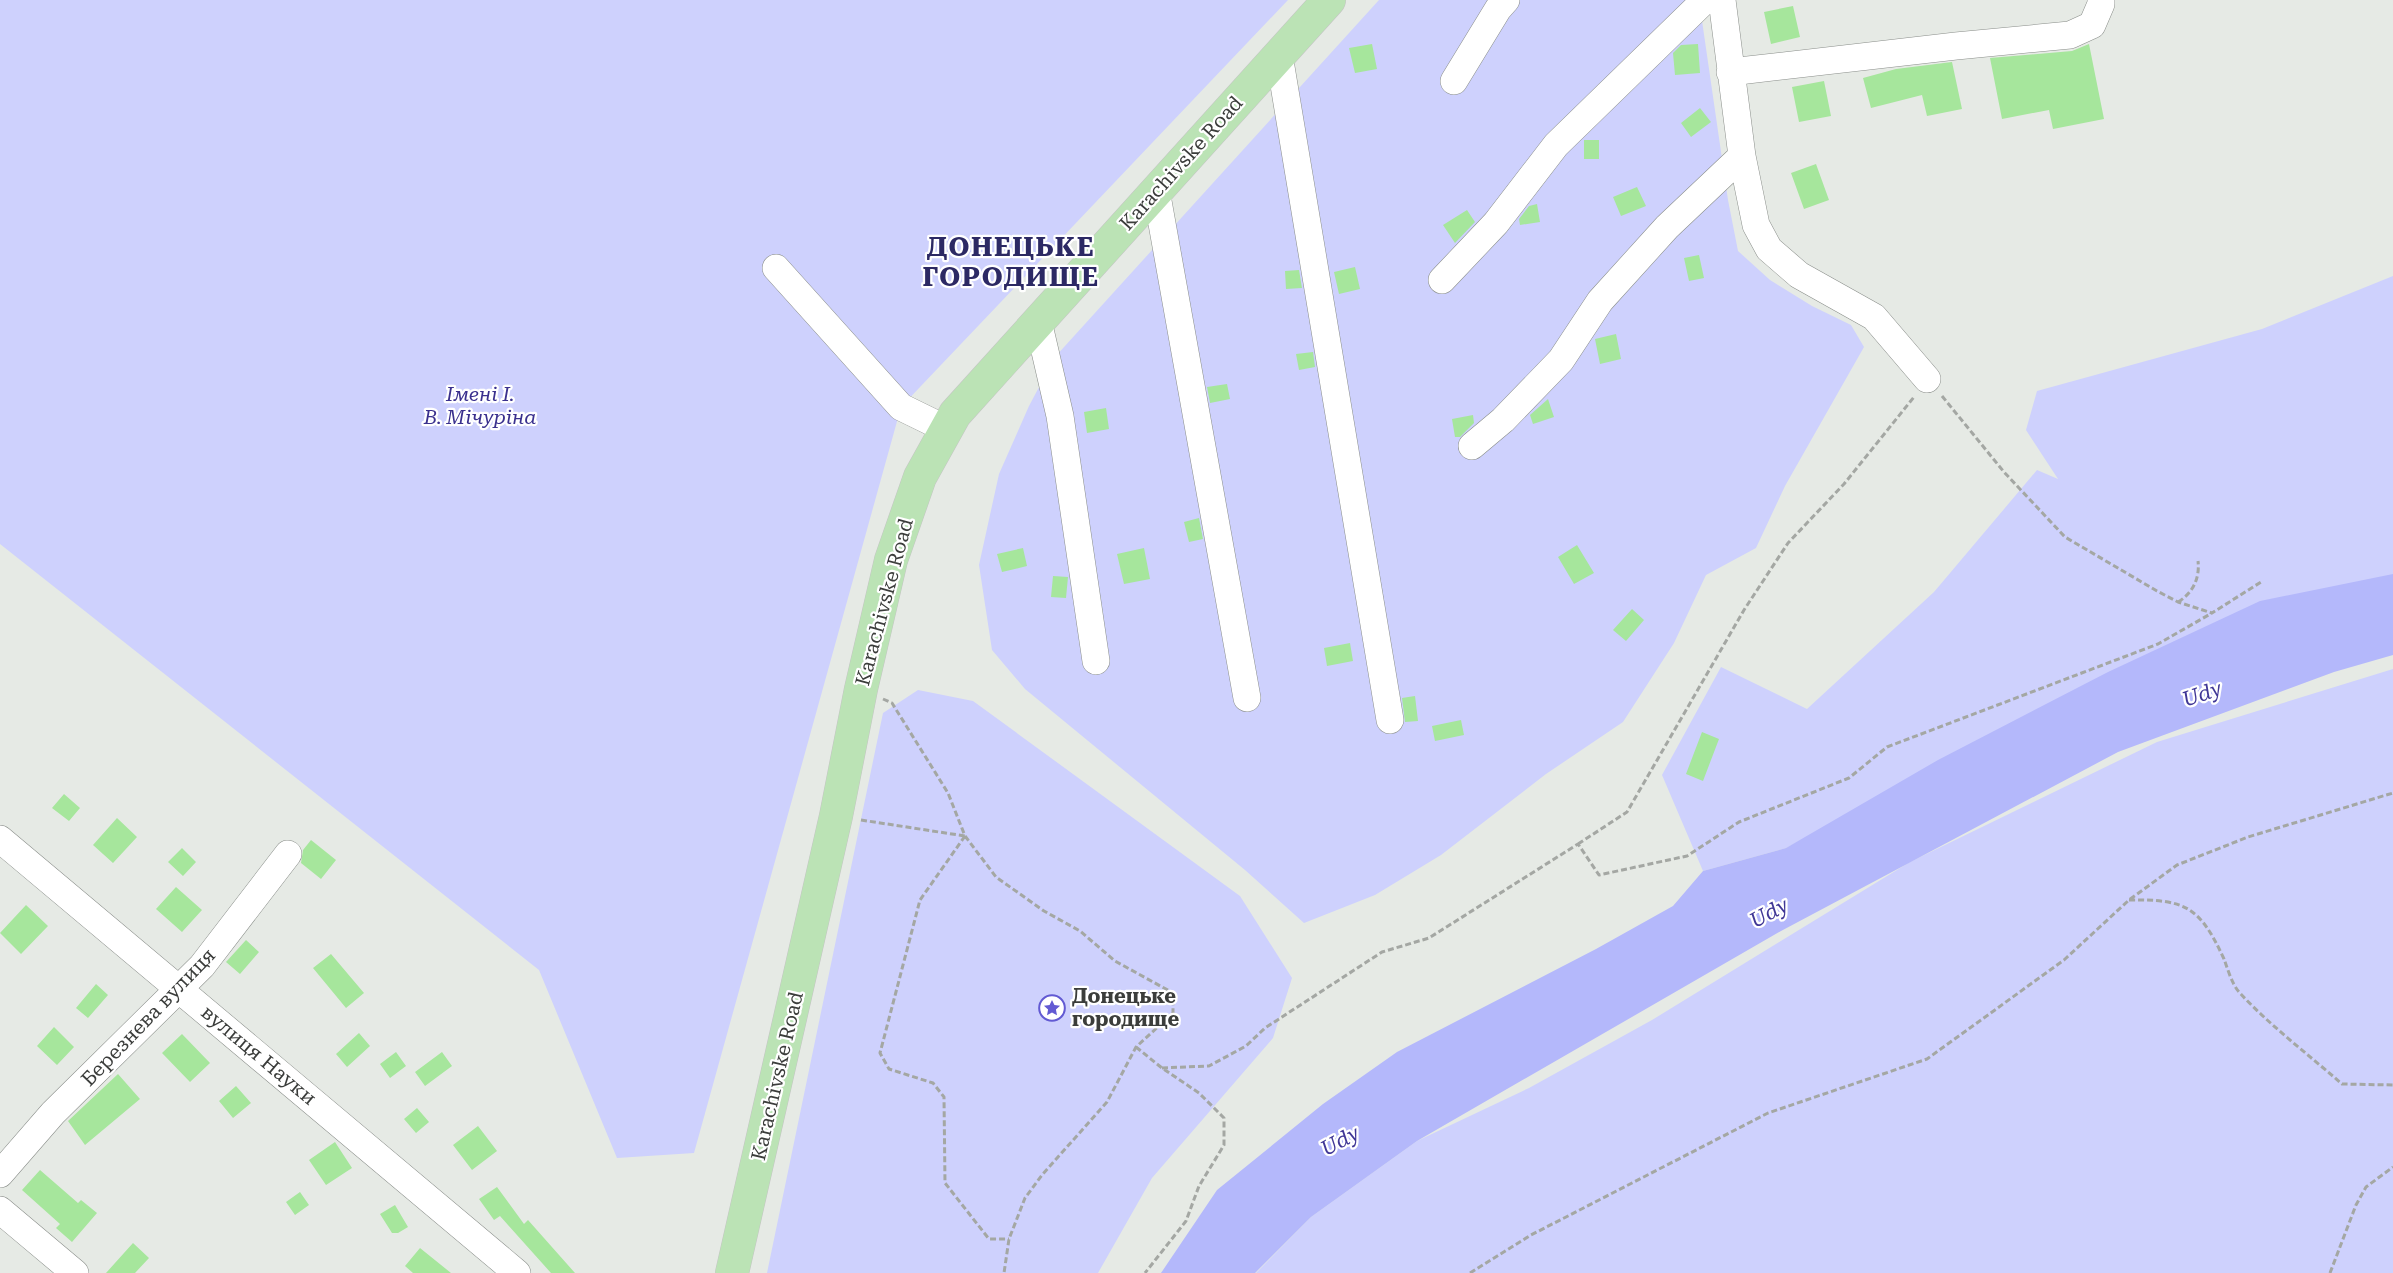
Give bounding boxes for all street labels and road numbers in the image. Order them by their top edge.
street label: Karachivske Road [1114,91,1248,235]
street label: Karachivske Road [850,515,918,688]
street label: Березнева вулиця [76,943,220,1091]
street label: Karachivske Road [746,989,808,1163]
street label: вулиця Науки [197,1000,321,1110]

